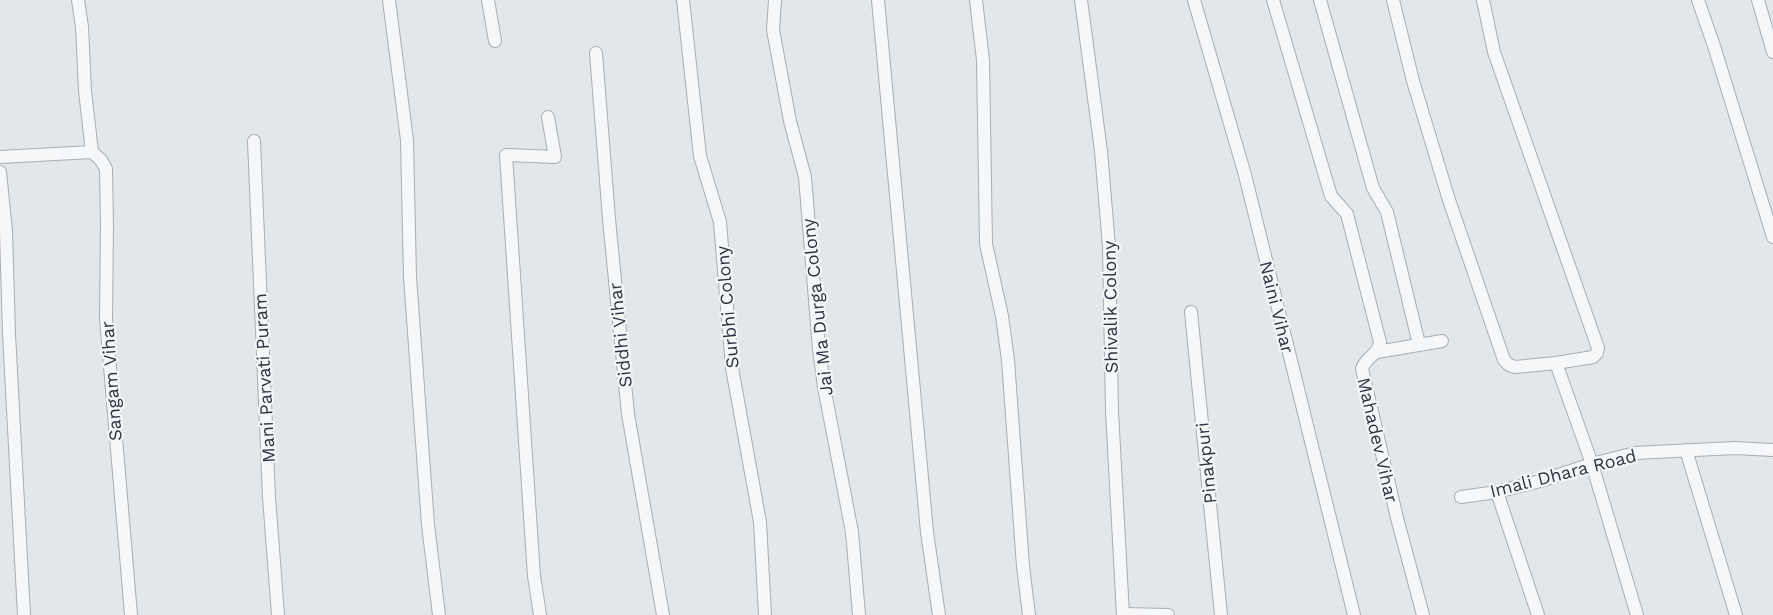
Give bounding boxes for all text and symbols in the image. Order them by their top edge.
street label: Jai Ma Durga Colony [797,217,837,397]
street label: Shivalik Colony [1098,240,1122,374]
street label: Surbhi Colony [711,244,743,369]
street label: Naini Vihar [1255,259,1299,355]
street label: Siddhi Vihar [604,281,636,389]
street label: Mani Parvati Puram [249,293,279,463]
street label: Sangam Vihar [96,320,126,442]
street label: Mahadev Vihar [1353,375,1403,505]
street label: Pinakpuri [1191,421,1221,505]
street label: Imali Dhara Road [1488,445,1638,501]

